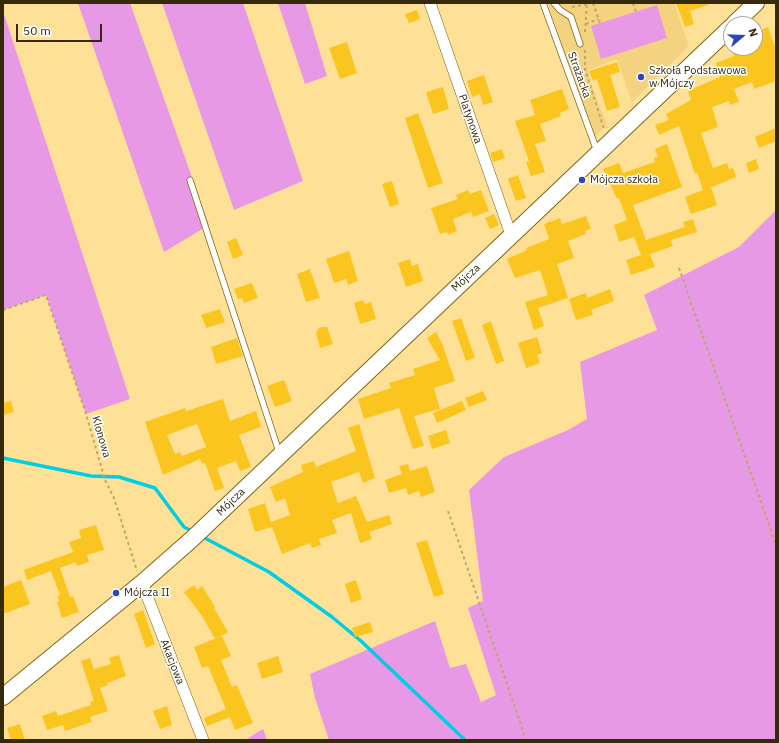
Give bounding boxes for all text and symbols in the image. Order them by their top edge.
scale bar [18,16,104,42]
north arrow [723,16,763,56]
text: 50 m [23,23,51,38]
text: N [745,26,761,38]
street label: Strażacka [565,50,593,100]
place label: Szkoła Podstawowa w Mójczy [649,64,746,90]
marker: Szkoła Podstawowa w Mójczy [636,72,646,82]
street label: Platynowa [455,93,485,145]
place label: Mójcza szkoła [590,173,658,187]
marker: Mójcza szkoła [577,175,587,185]
street label: Mójcza [449,261,483,295]
street label: Klonowa [89,415,113,459]
street label: Mójcza [214,485,248,519]
place label: Mójcza II [124,586,170,600]
marker: Mójcza II [111,588,121,598]
street label: Akacjowa [157,638,187,686]

